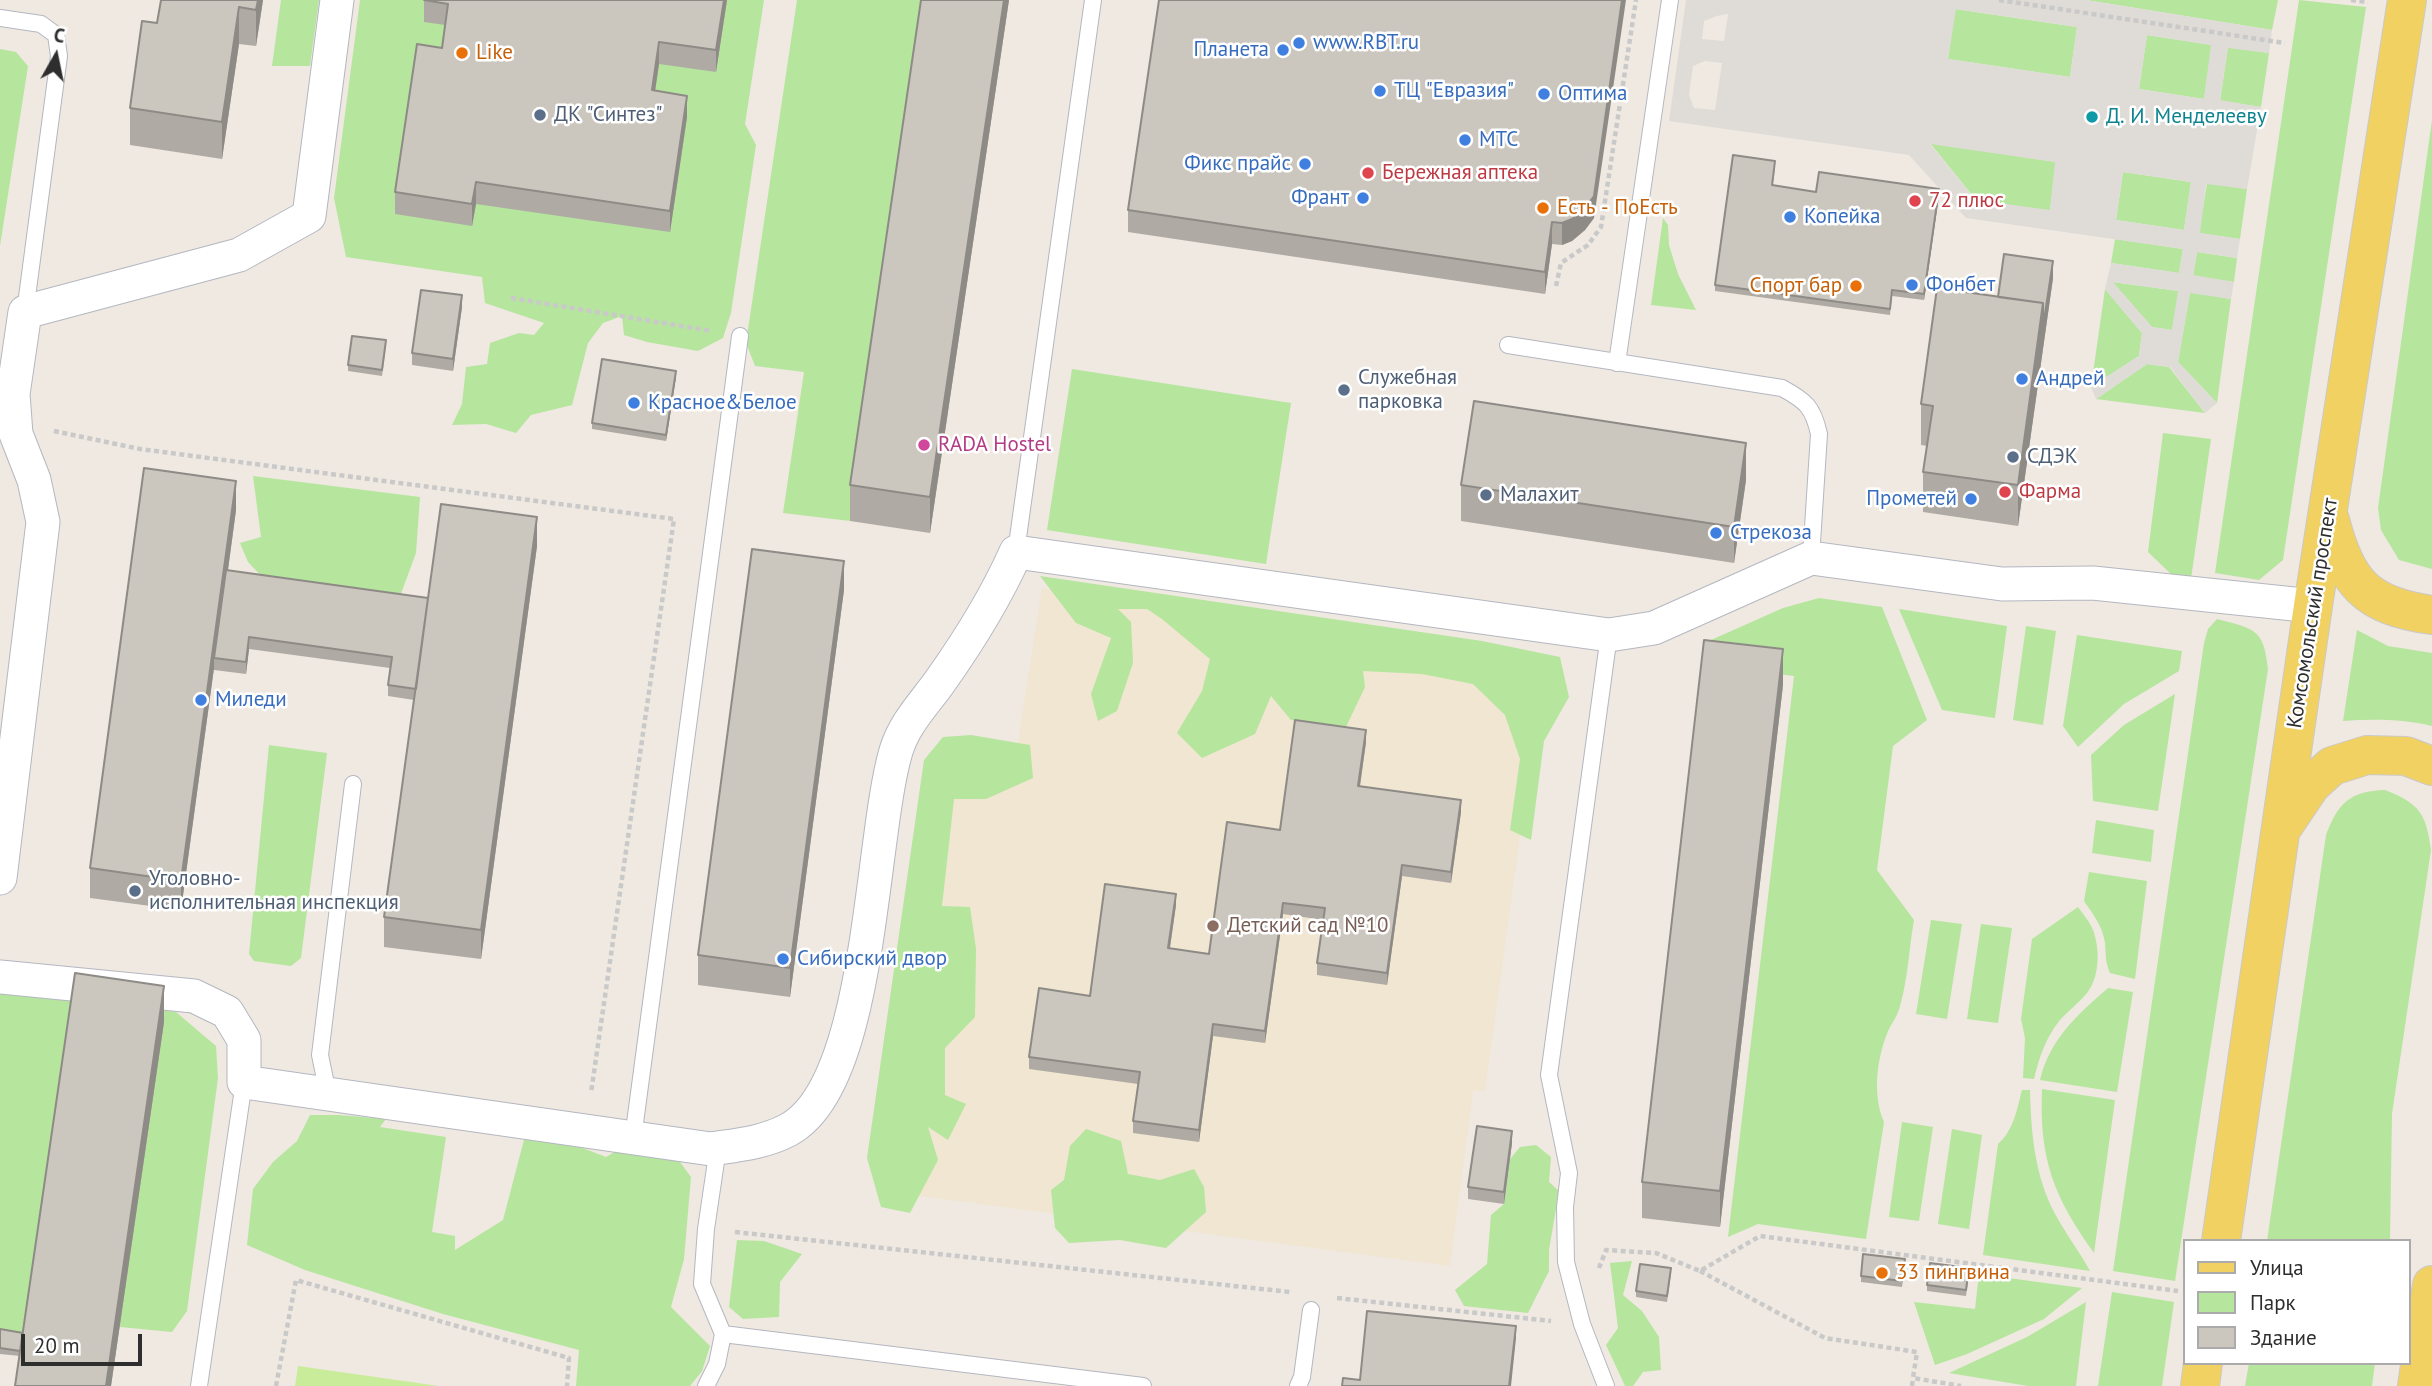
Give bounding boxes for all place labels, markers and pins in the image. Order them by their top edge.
place label: www.RBT.ru [1313,30,1419,56]
marker: www.RBT.ru [1291,35,1307,51]
place label: Планета [1193,37,1269,63]
place label: Like [476,40,513,66]
marker: Планета [1275,42,1291,58]
marker: Like [454,45,470,61]
place label: ТЦ "Евразия" [1394,78,1514,104]
place label: Оптима [1558,81,1627,107]
marker: ТЦ "Евразия" [1372,83,1388,99]
marker: Оптима [1536,86,1552,102]
place label: ДК "Синтез" [554,102,662,128]
place label: Д. И. Менделееву [2106,104,2267,130]
marker: ДК "Синтез" [532,107,548,123]
marker: Д. И. Менделееву [2084,109,2100,125]
place label: МТС [1479,127,1518,153]
marker: МТС [1457,132,1473,148]
place label: Фикс прайс [1184,151,1291,177]
marker: Фикс прайс [1297,156,1313,172]
place label: Бережная аптека [1382,160,1538,186]
marker: Бережная аптека [1360,165,1376,181]
place label: Франт [1291,185,1349,211]
place label: 72 плюс [1929,188,2004,214]
marker: Франт [1355,190,1371,206]
marker: 72 плюс [1907,193,1923,209]
place label: Есть - ПоЕсть [1557,195,1678,221]
marker: Есть - ПоЕсть [1535,200,1551,216]
place label: Копейка [1804,204,1881,230]
marker: Копейка [1782,209,1798,225]
place label: Фонбет [1926,272,1995,298]
place label: Спорт бар [1749,273,1842,299]
marker: Фонбет [1904,277,1920,293]
marker: Спорт бар [1848,278,1864,294]
place label: Служебная парковка [1358,365,1457,415]
place label: Андрей [2036,366,2104,392]
marker: Андрей [2014,371,2030,387]
marker: Служебная парковка [1336,382,1352,398]
place label: Красное&Белое [648,390,797,416]
marker: Красное&Белое [626,395,642,411]
place label: RADA Hostel [938,432,1051,458]
marker: RADA Hostel [916,437,932,453]
place label: СДЭК [2027,444,2078,470]
marker: СДЭК [2005,449,2021,465]
place label: Фарма [2019,479,2081,505]
place label: Малахит [1500,482,1579,508]
marker: Фарма [1997,484,2013,500]
place label: Прометей [1866,486,1957,512]
marker: Малахит [1478,487,1494,503]
marker: Прометей [1963,491,1979,507]
place label: Стрекоза [1730,520,1812,546]
marker: Стрекоза [1708,525,1724,541]
place label: Миледи [215,687,287,713]
marker: Миледи [193,692,209,708]
place label: Уголовно- исполнительная инспекция [149,866,399,916]
marker: Уголовно- исполнительная инспекция [127,883,143,899]
place label: Детский сад №10 [1227,913,1389,939]
marker: Детский сад №10 [1205,918,1221,934]
place label: Сибирский двор [797,946,947,972]
marker: Сибирский двор [775,951,791,967]
place label: 33 пингвина [1896,1260,2010,1286]
marker: 33 пингвина [1874,1265,1890,1281]

